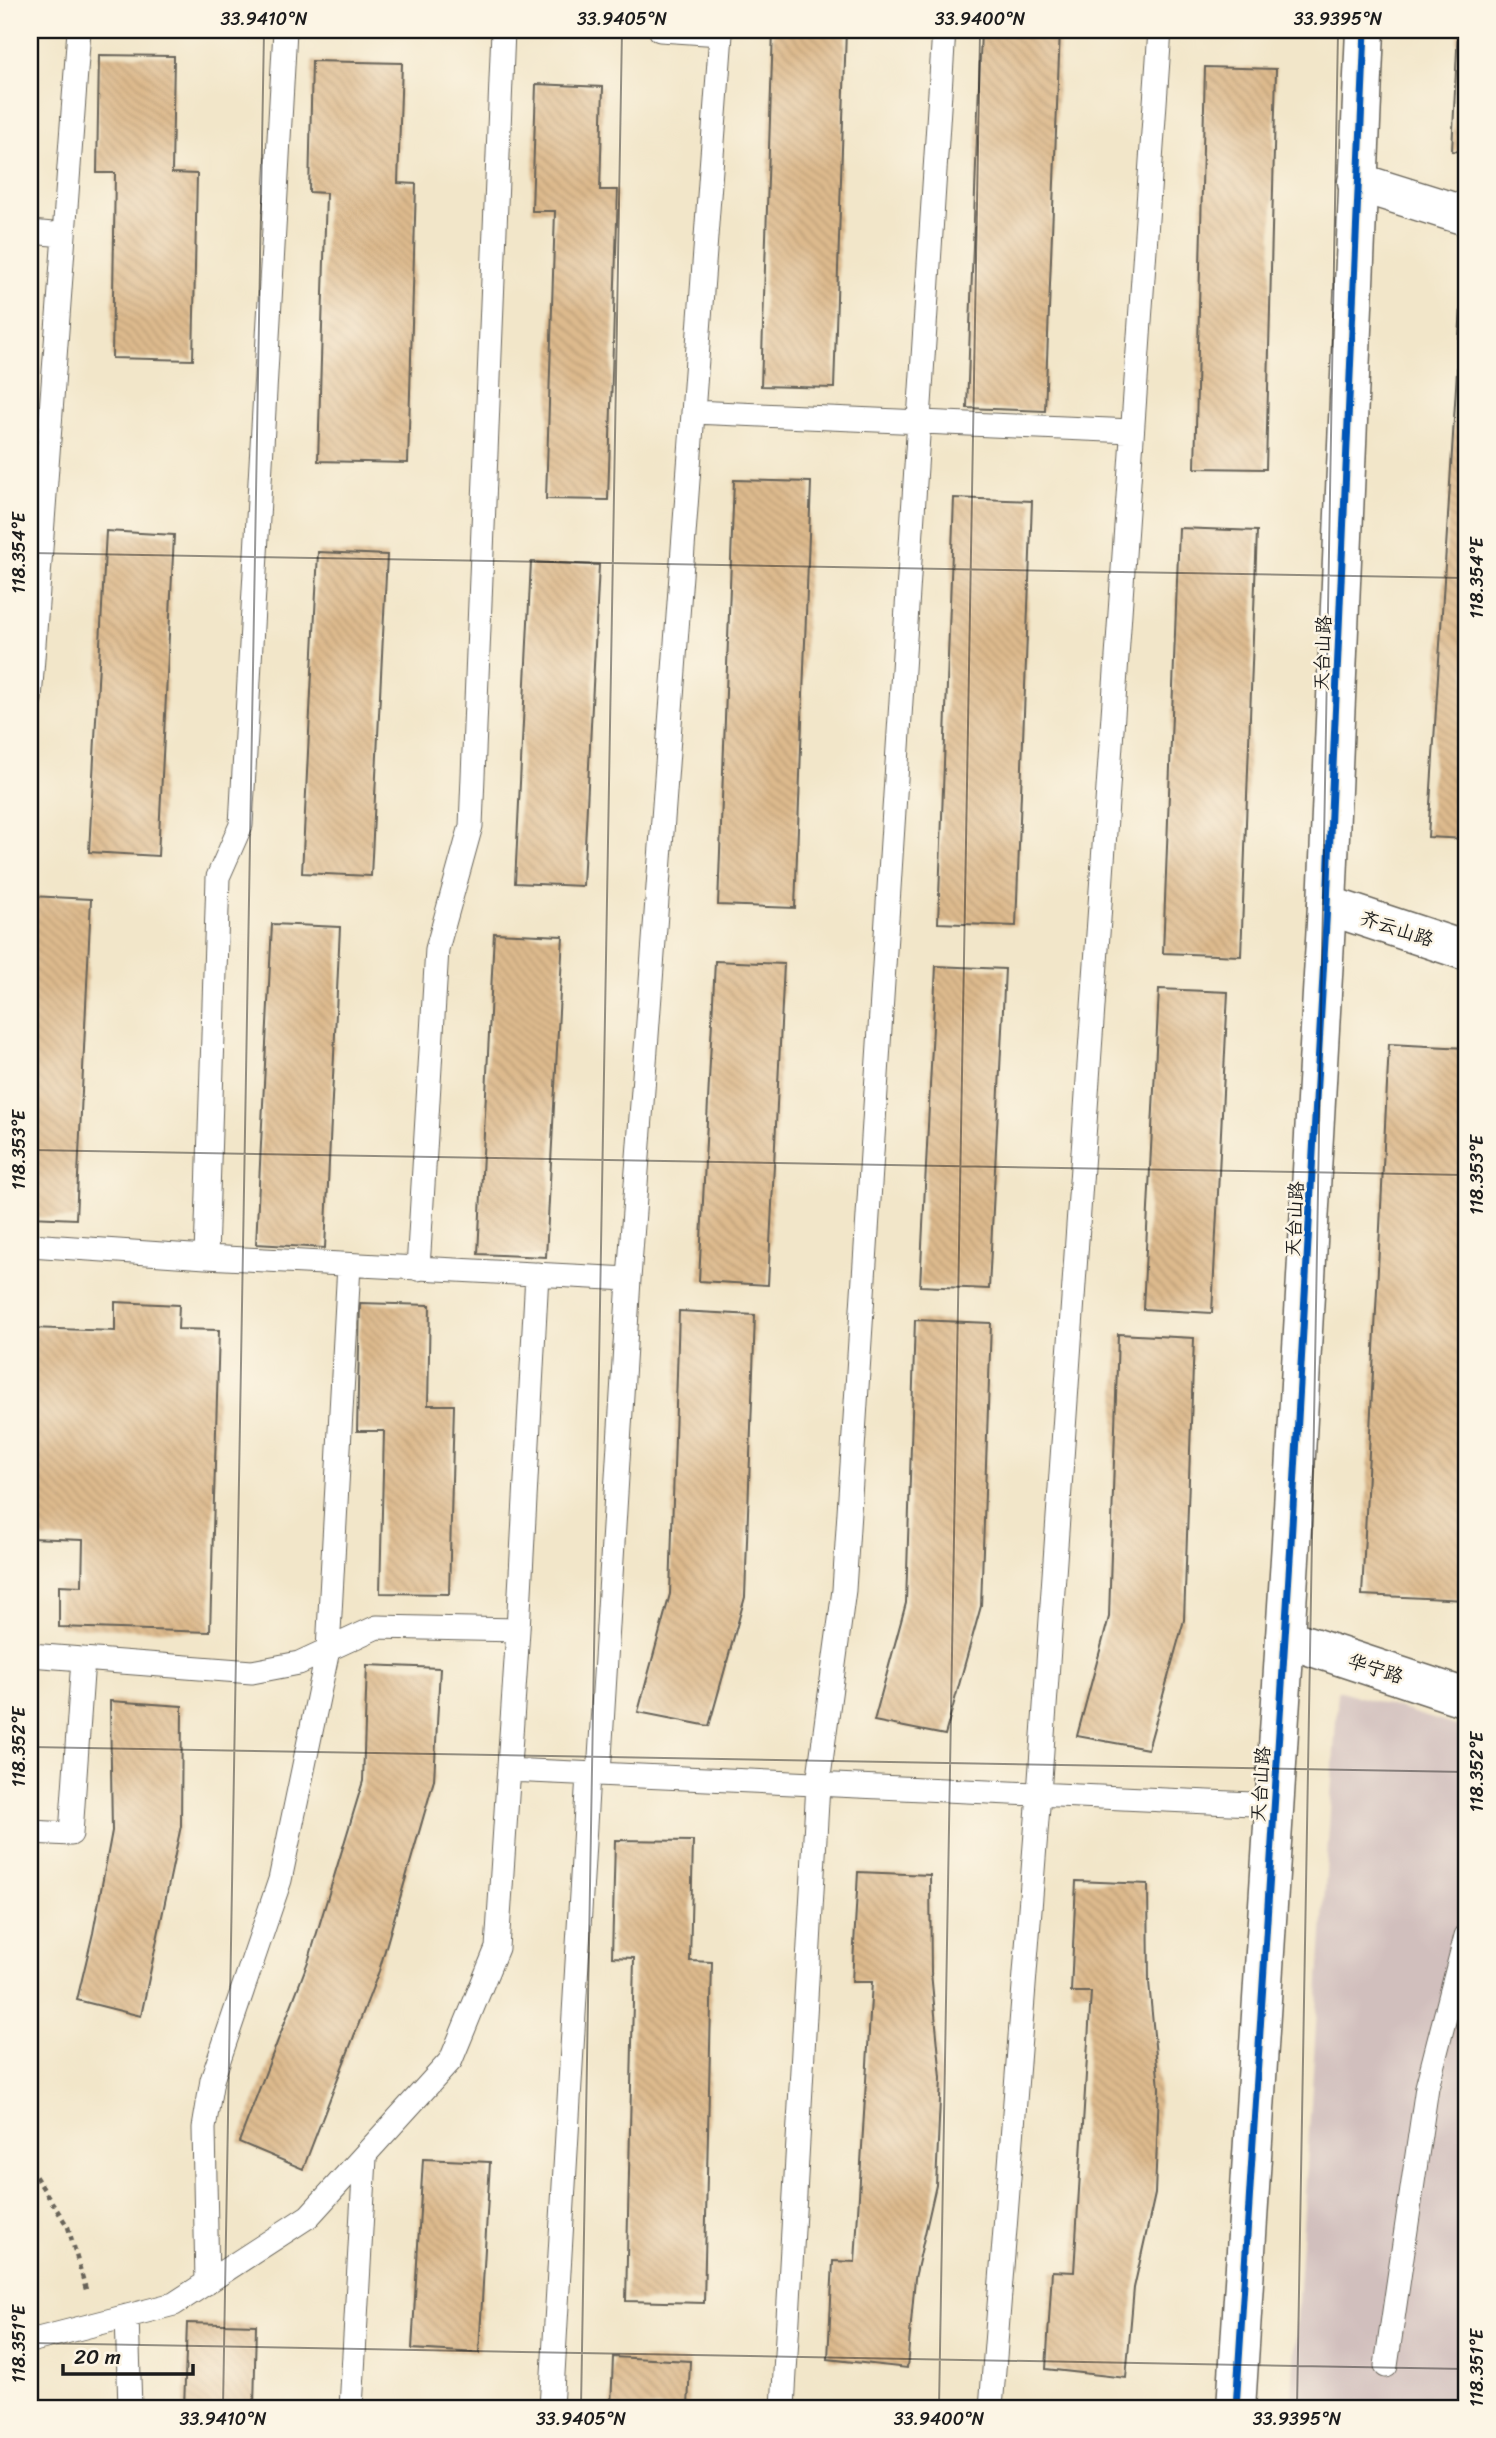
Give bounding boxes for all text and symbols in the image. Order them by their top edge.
text: 33.9410°N [221,3,308,35]
text: 33.9405°N [577,3,668,35]
text: 33.9400°N [935,3,1026,35]
text: 33.9395°N [1294,3,1383,35]
text: 118.354°E [3,511,35,594]
text: 118.354°E [1461,536,1493,619]
street label: 天台山路 [1305,614,1340,692]
street label: 齐云山路 [1356,901,1438,956]
text: 118.353°E [3,1109,35,1190]
text: 118.353°E [1461,1134,1493,1215]
street label: 天台山路 [1276,1180,1313,1258]
street label: 华宁路 [1344,1644,1408,1693]
text: 118.352°E [3,1706,35,1787]
text: 118.352°E [1461,1731,1493,1812]
street label: 天台山路 [1241,1745,1280,1823]
text: 118.351°E [3,2304,35,2383]
text: 118.351°E [1461,2328,1493,2407]
scale bar [63,2333,192,2377]
text: 20 m [74,2338,121,2376]
text: 33.9410°N [180,2403,267,2435]
text: 33.9405°N [536,2403,627,2435]
text: 33.9400°N [894,2403,985,2435]
text: 33.9395°N [1253,2403,1342,2435]

